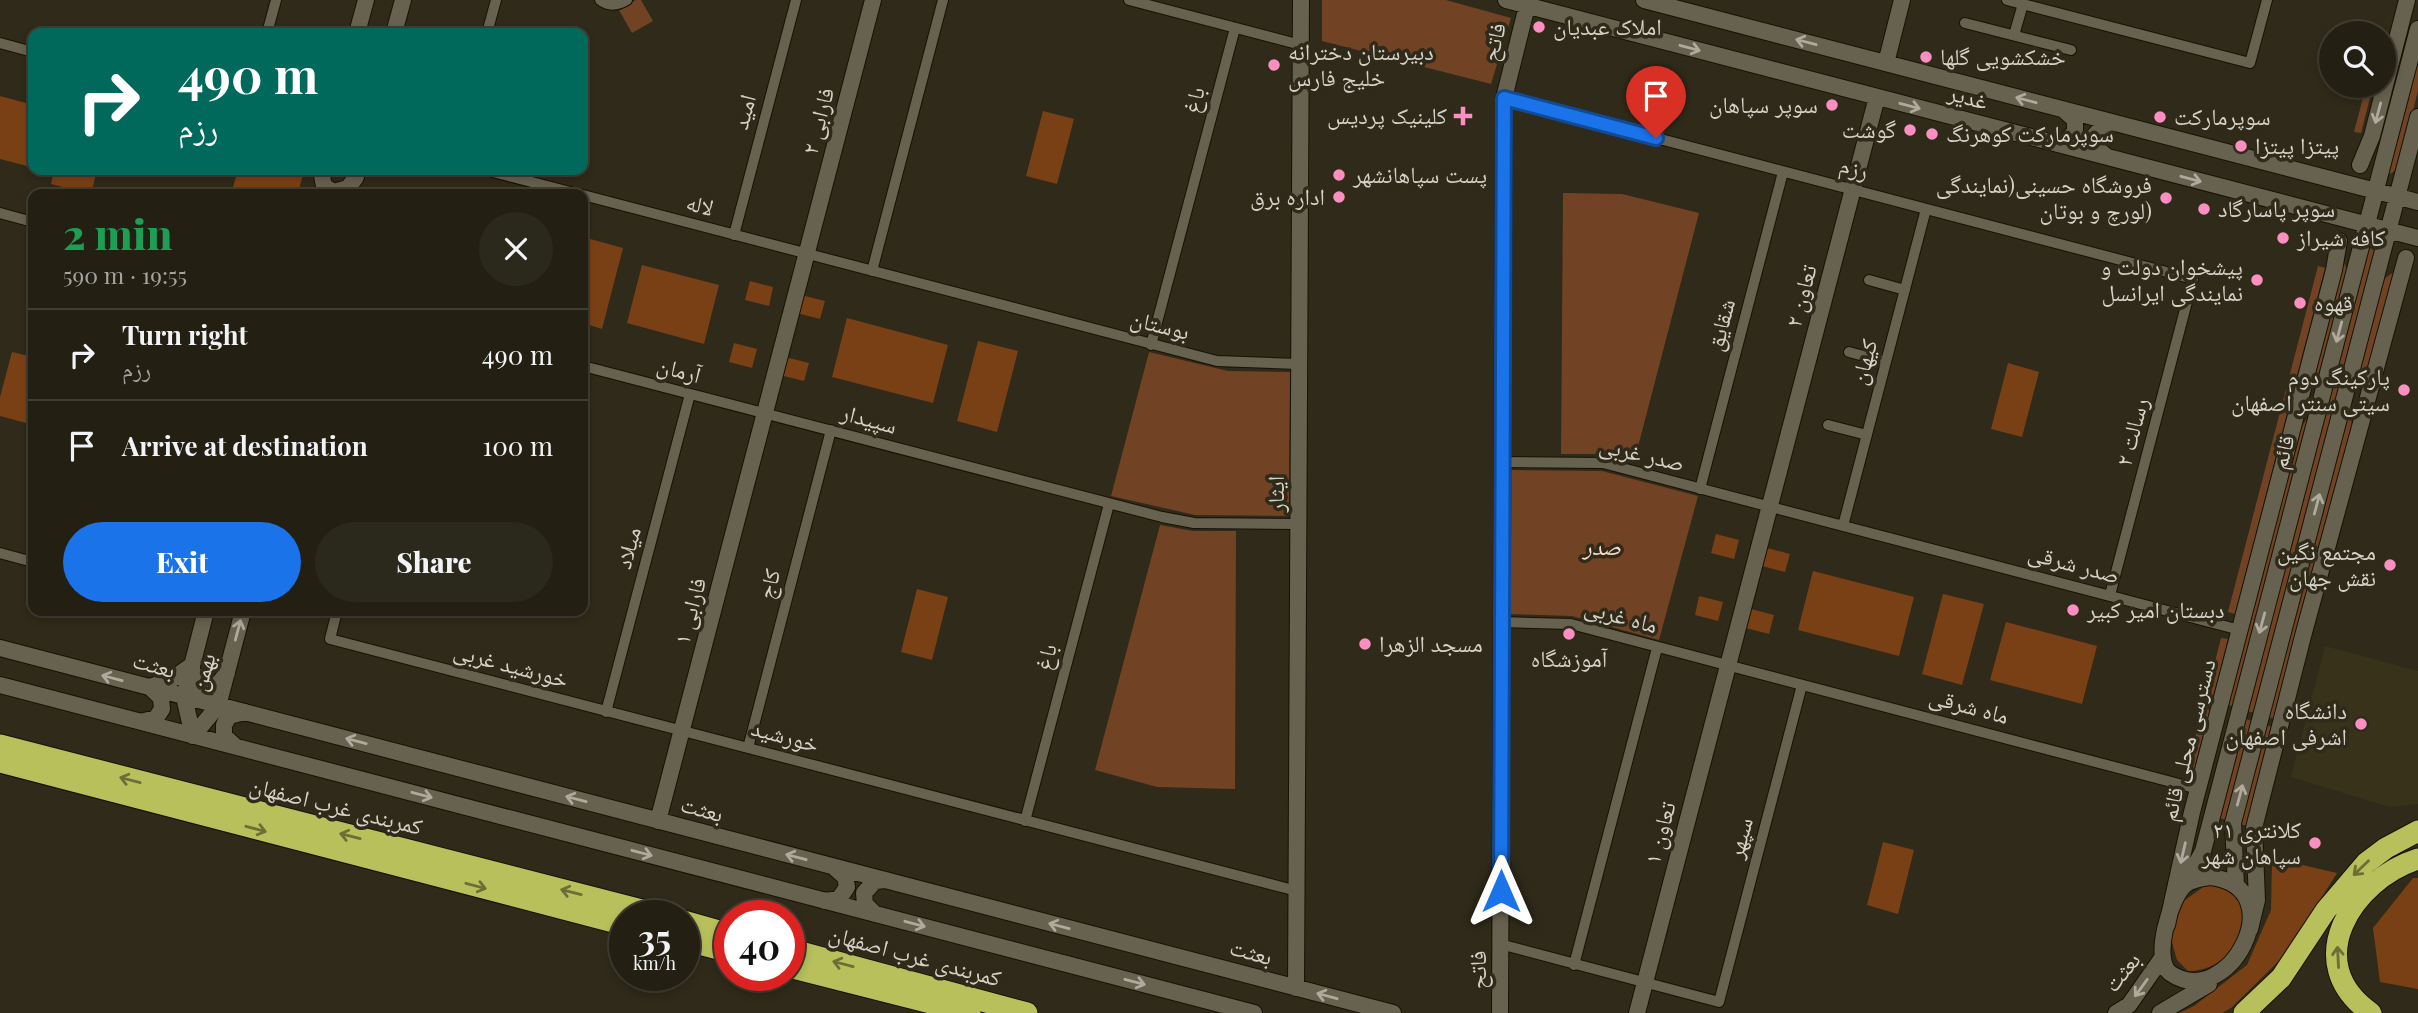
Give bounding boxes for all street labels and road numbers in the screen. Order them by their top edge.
street label: فاتح [1473,19,1513,64]
street label: غدیر [1944,75,1992,116]
street label: باغ [1174,83,1212,116]
street label: فارابی ۲ [793,84,840,157]
street label: امید [723,91,762,133]
street label: رزم [1836,148,1872,187]
street label: لاله [683,185,718,222]
street label: تعاون ۲ [1776,261,1823,330]
street label: شقایق [1698,295,1741,354]
street label: بوستان [1128,301,1193,346]
street label: کیهان [1842,335,1884,388]
street label: آرمان [654,348,706,390]
street label: رسالت ۲ [2107,394,2155,469]
street label: سپیدار [837,395,901,440]
street label: صدر غربی [1597,428,1688,477]
street label: قائم [2262,431,2303,473]
street label: ایثار [1259,476,1290,513]
street label: میلاد [606,523,647,572]
street label: صدر شرقی [2025,535,2124,590]
street label: کاج [749,565,787,602]
street label: فارابی ۱ [665,574,712,647]
street label: ماه غربی [1581,590,1661,639]
street label: خورشید غربی [451,633,572,694]
street label: باغ [1026,640,1064,673]
street label: بعثت [130,643,179,684]
street label: بهمن [181,649,222,694]
street label: دسترسی محلی قائم [2151,655,2224,824]
street label: ماه شرقی [1926,679,2013,730]
street label: خورشید [748,711,823,758]
street label: کمربندی غرب اصفهان [247,768,426,841]
street label: بعثت [678,787,727,828]
street label: تعاون ۱ [1635,798,1682,867]
street label: سپهر [1718,814,1759,863]
street label: کمربندی غرب اصفهان [826,917,1005,993]
street label: بعثت [1227,930,1276,971]
street label: بعثت [2095,945,2146,997]
street label: فاتح [1461,951,1493,989]

